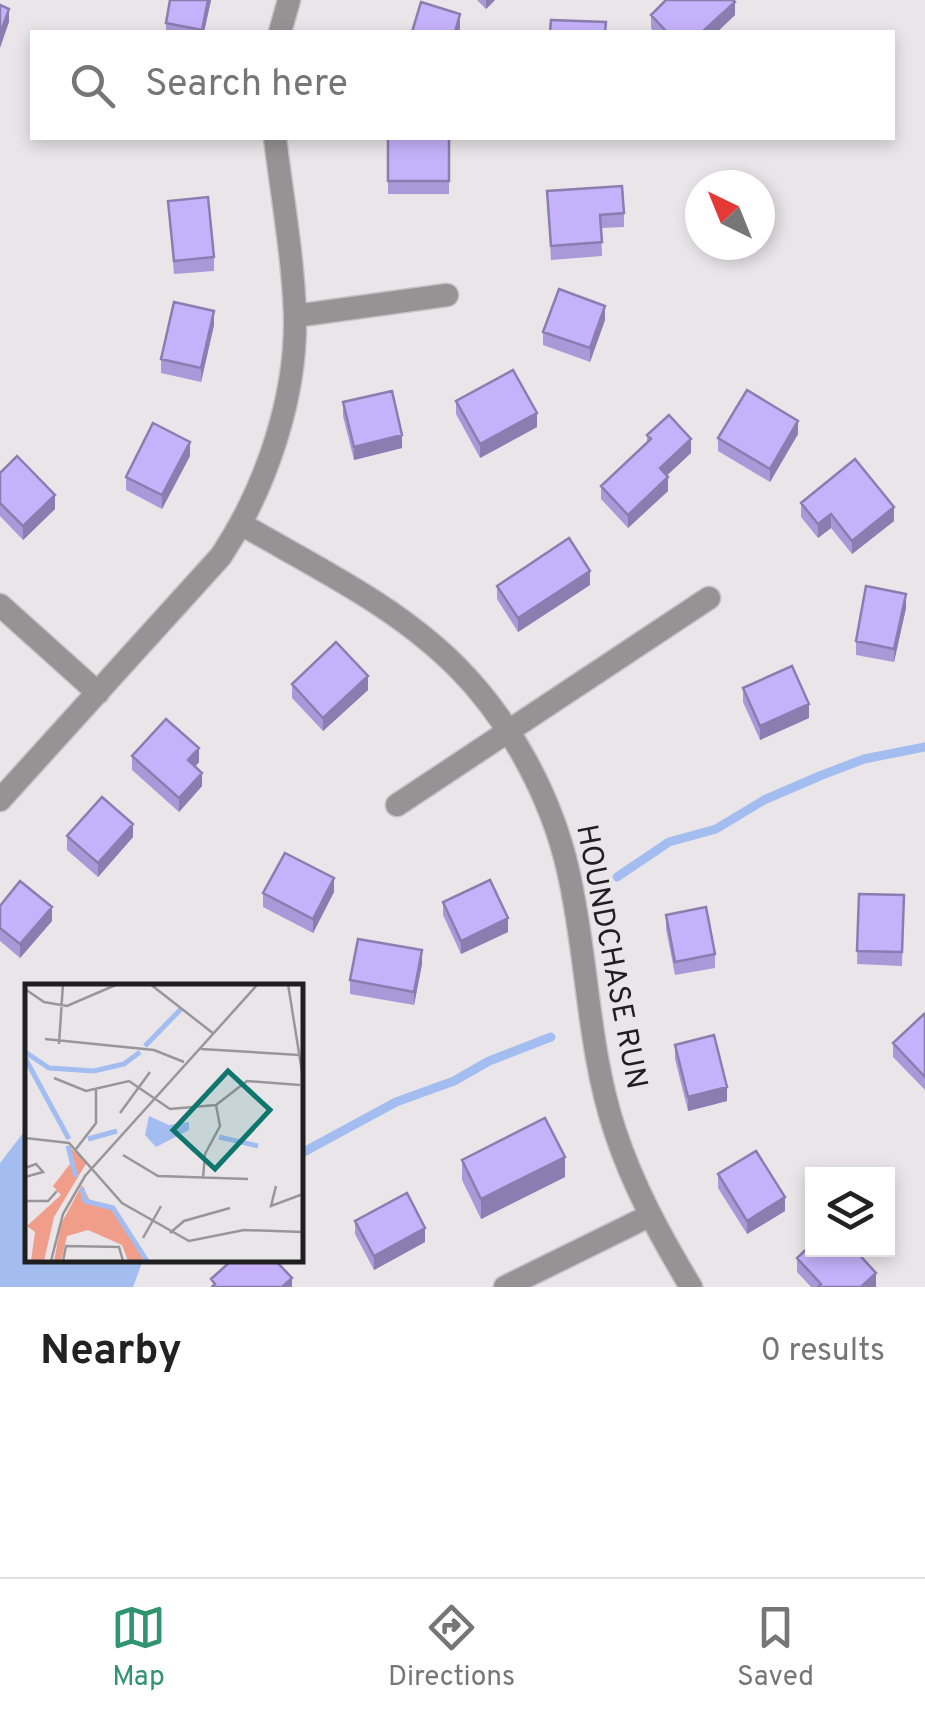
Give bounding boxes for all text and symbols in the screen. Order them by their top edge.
search box [30,30,895,140]
icon: search [65,58,120,113]
text: Search here [145,61,348,110]
north arrow [685,170,775,260]
street label: HOUNDCHASE RUN [566,821,654,1093]
inset map [25,984,302,1262]
map controls [805,1167,895,1257]
button: layers [805,1167,895,1257]
text: Nearby [40,1326,182,1379]
text: 0 results [760,1332,885,1372]
tab: Map [111,1600,166,1696]
tab: Directions [388,1600,515,1696]
tab: Saved [737,1600,814,1696]

